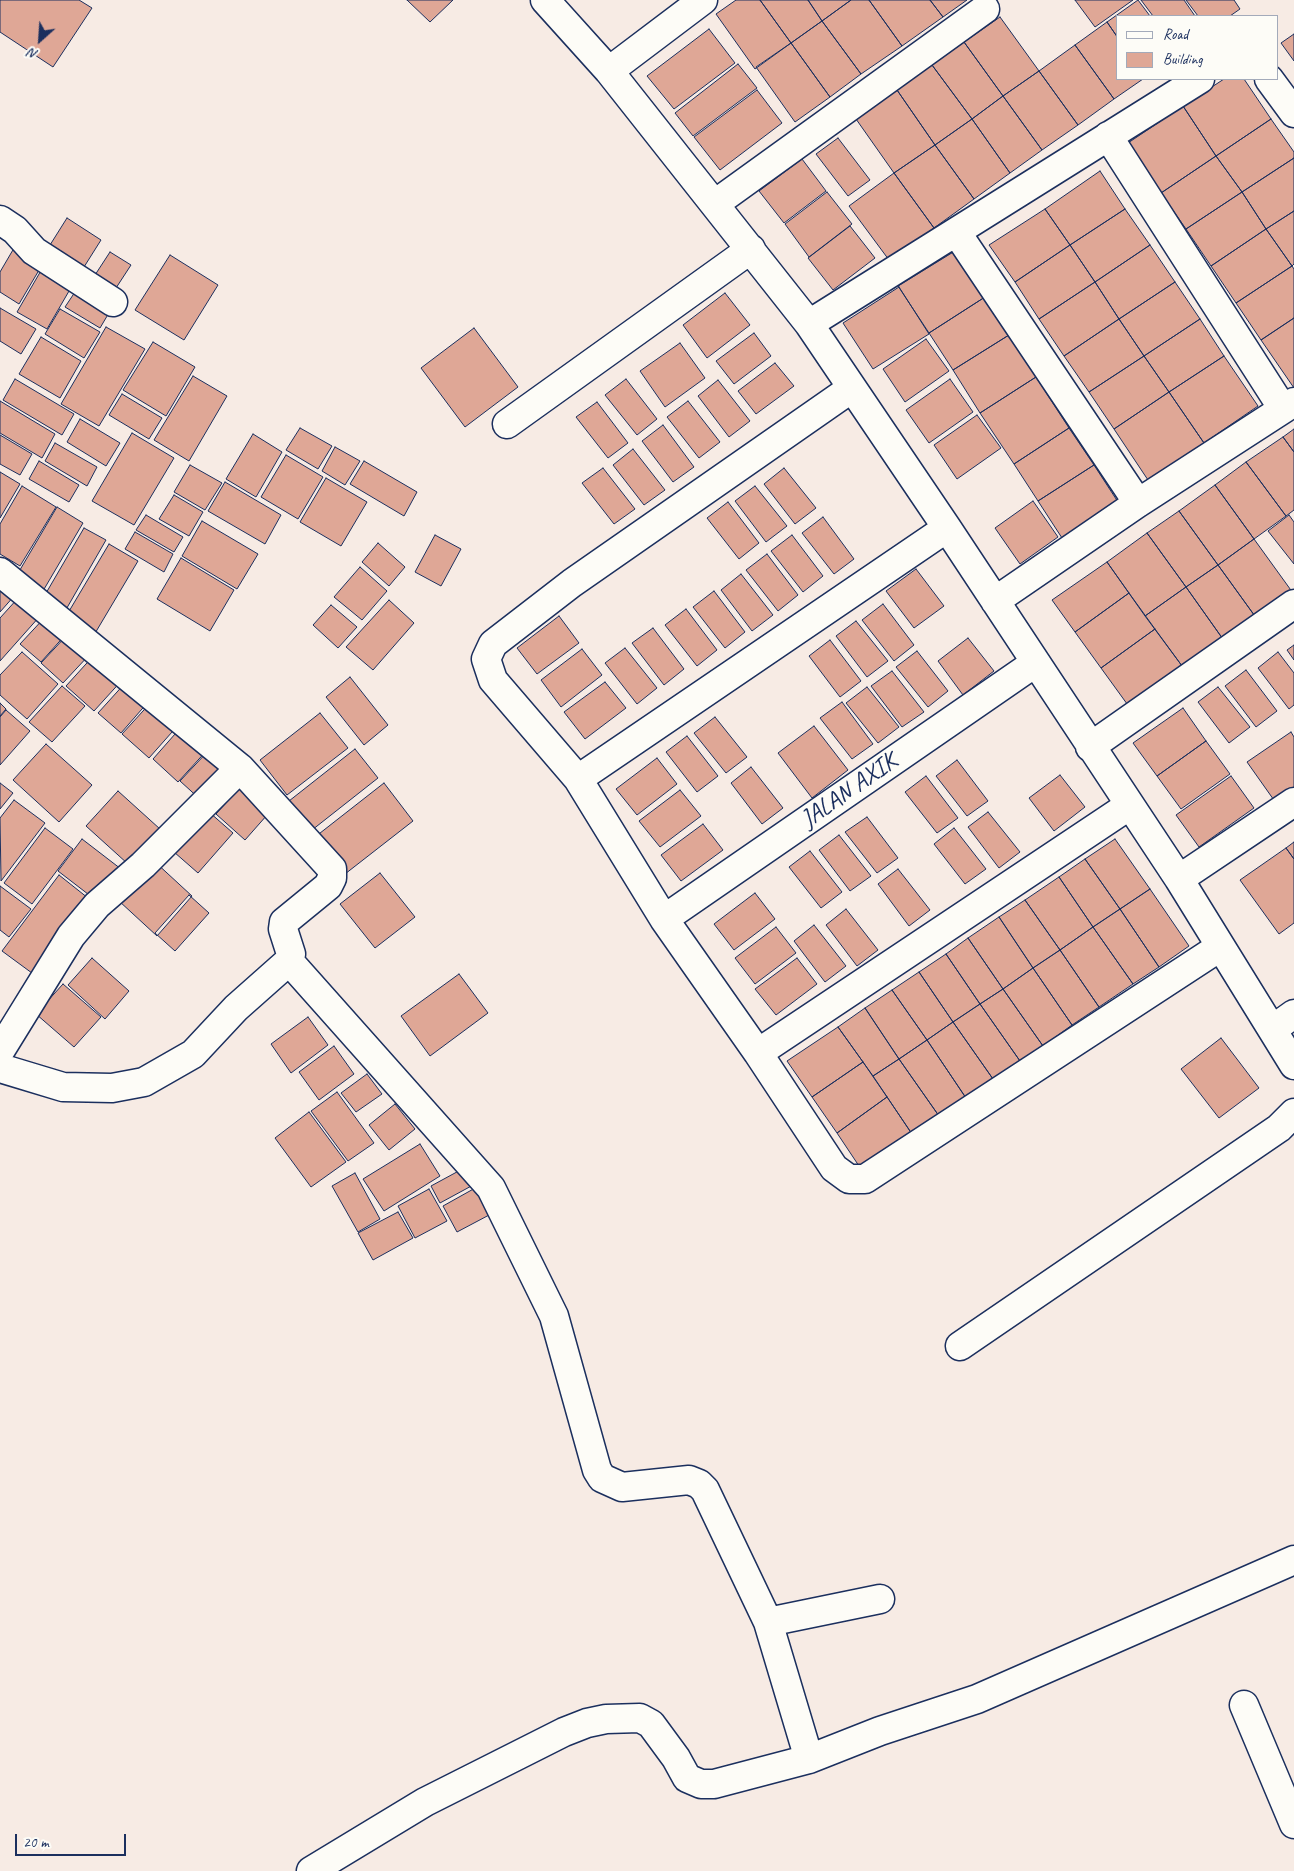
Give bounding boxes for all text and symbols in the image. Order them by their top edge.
north arrow [15,15,65,65]
legend [1116,15,1279,80]
text: Road [1163,25,1188,44]
text: N [26,44,41,63]
text: Building [1163,50,1202,69]
street label: JALAN AXIK [795,747,903,835]
scale bar [18,1824,129,1856]
text: 20 m [23,1833,49,1852]

